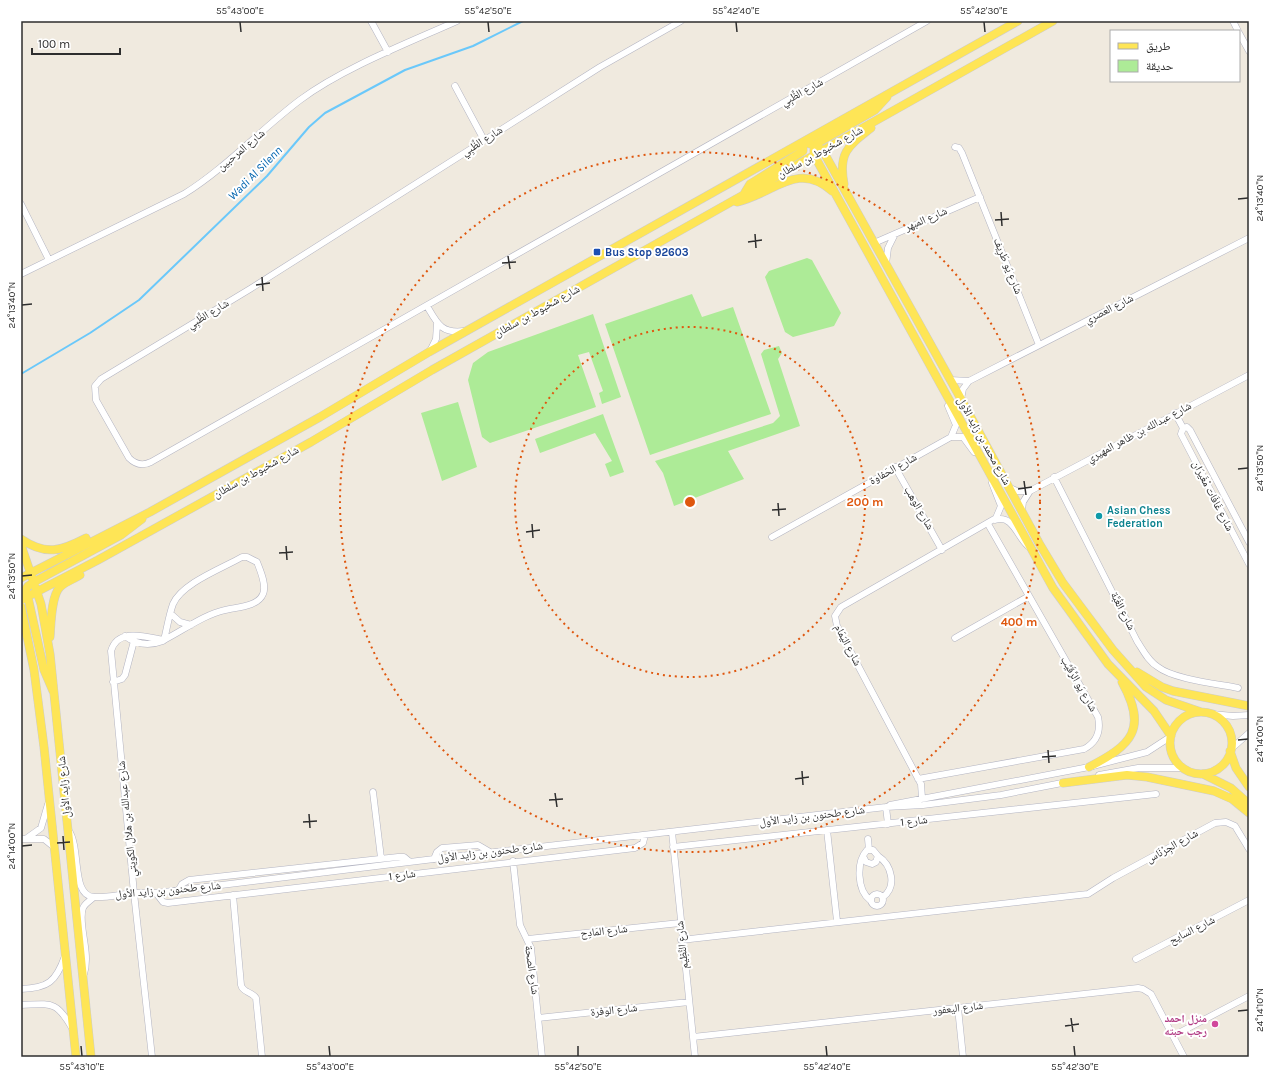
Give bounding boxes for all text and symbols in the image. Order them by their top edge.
text: 55°43'00"E [216,5,264,17]
text: 55°42'50"E [464,5,512,17]
text: 55°42'40"E [712,5,760,17]
text: 55°42'30"E [960,5,1008,17]
scale bar [32,30,120,56]
legend [1110,30,1240,82]
text: 100 m [38,37,70,51]
text: طريق [1146,39,1171,53]
text: حديقة [1146,59,1174,73]
street label: شارع الظَّبِي [779,75,826,110]
street label: شارع الظَّبِي [459,123,506,160]
street label: شارع شخبوط بن سلطان [775,123,865,181]
street label: شارع المرحبين [215,126,267,174]
water label: Wadi Al Silenn [225,143,285,203]
text: 24°13'40"N [1254,175,1266,221]
street label: شارع المبهر [902,204,949,234]
street label: شارع يَو طَرِيف [990,236,1025,297]
place label: Bus Stop 92603 [605,246,689,259]
marker: Bus Stop 92603 [592,247,602,257]
text: 24°13'40"N [6,282,18,328]
street label: شارع شخبوط بن سلطان [492,282,582,340]
street label: شارع العصري [1083,291,1136,328]
street label: شارع الظَّبِي [185,296,232,333]
street label: شارع محمد بن زايد الأول [954,395,1014,487]
street label: شارع عبدالله بن ظاهر المهيري [1085,399,1194,467]
street label: شارع شخبوط بن سلطان [211,443,301,501]
text: 24°13'50"N [1254,445,1266,491]
street label: شارع الحَفاوة [867,451,919,487]
street label: شارع غَافَات مْغَيرَان [1190,459,1236,533]
street label: شارع الوهب [901,484,937,532]
centre of rings [683,495,697,509]
text: 200 m [847,495,883,509]
place label: Asian Chess Federation [1107,504,1171,530]
marker: Asian Chess Federation [1094,511,1104,521]
text: 24°13'50"N [6,553,18,599]
street label: شارع الغُبَّة [1108,590,1138,632]
text: 400 m [1001,615,1037,629]
street label: شارع اليَمَام [832,622,864,668]
street label: شارع يَو الرِّقَيِّب [1058,654,1100,714]
text: 24°14'00"N [1254,716,1266,762]
street label: شارع زايد الأول [55,756,73,818]
street label: شارع عبدالله بن هلال الكويتي [114,760,141,878]
street label: شارع طحنون بن زايد الأول [759,803,865,829]
street label: شارع 1 [900,813,928,829]
text: 24°14'00"N [6,823,18,869]
street label: شارع الجِرْنَاس [1144,826,1201,866]
street label: شارع طحنون بن زايد الأول [437,839,543,865]
street label: شارع 1 [388,867,416,883]
street label: شارع طحنون بن زايد الأول [115,879,221,901]
street label: شارع السايح [1167,913,1217,947]
street label: شارع النَّظِيم [673,920,692,970]
street label: شارع المَادِح [580,922,628,940]
street label: شارع الصحة [522,945,542,995]
text: 24°14'10"N [1254,988,1266,1032]
street label: شارع اليعفور [931,999,984,1017]
street label: شارع الوفرة [590,1001,638,1019]
place label: منزل احمد رجب حبته [1165,1012,1207,1038]
marker: منزل احمد رجب حبته [1210,1019,1220,1029]
text: 55°43'10"E [59,1061,105,1073]
text: 55°43'00"E [306,1061,354,1073]
text: 55°42'50"E [554,1061,602,1073]
text: 55°42'40"E [803,1061,851,1073]
text: 55°42'30"E [1051,1061,1099,1073]

